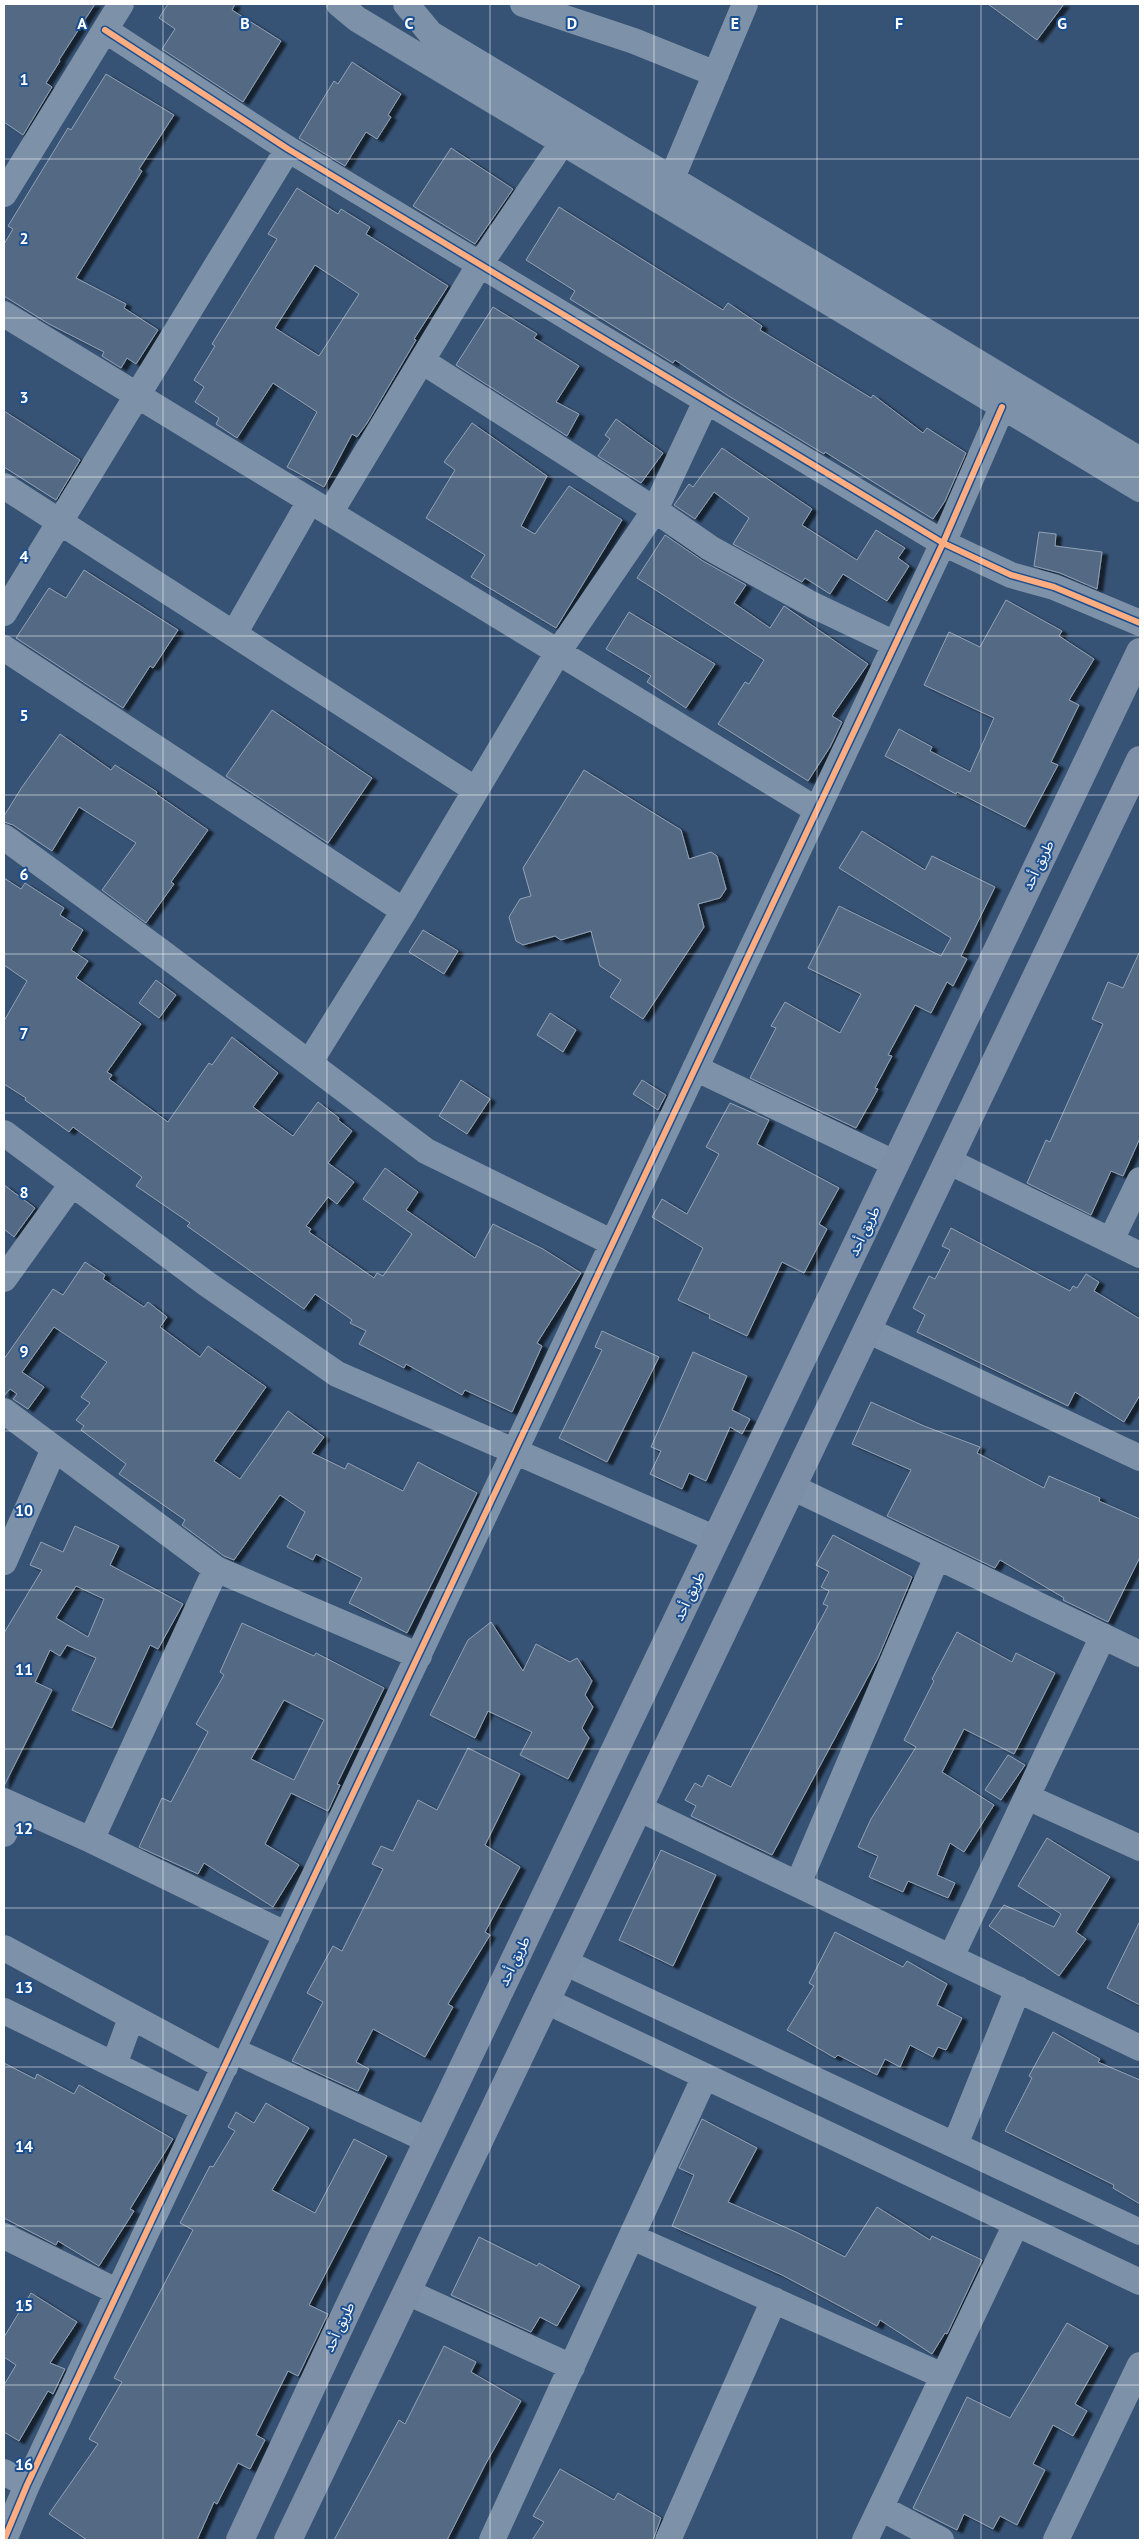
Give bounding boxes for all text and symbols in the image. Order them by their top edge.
text: A [77,13,87,33]
text: B [240,13,250,33]
text: C [405,13,414,33]
text: D [567,13,577,33]
text: E [731,13,739,33]
text: F [895,13,903,33]
text: G [1057,13,1067,33]
text: 1 [19,69,29,89]
text: 2 [19,228,29,248]
text: 3 [19,387,29,407]
text: 4 [19,546,29,566]
text: 5 [19,705,29,725]
street label: طريق أحد [1018,837,1059,893]
text: 6 [19,864,29,884]
text: 7 [19,1023,29,1043]
text: 8 [19,1182,29,1202]
street label: طريق أحد [844,1203,885,1259]
text: 9 [19,1341,29,1361]
text: 10 [15,1500,33,1520]
street label: طريق أحد [669,1568,710,1624]
text: 11 [15,1659,33,1679]
text: 12 [15,1818,33,1838]
street label: طريق أحد [494,1933,535,1989]
text: 13 [15,1977,33,1997]
text: 14 [15,2136,33,2156]
text: 15 [15,2295,33,2315]
street label: طريق أحد [320,2299,359,2355]
text: 16 [15,2454,33,2474]

